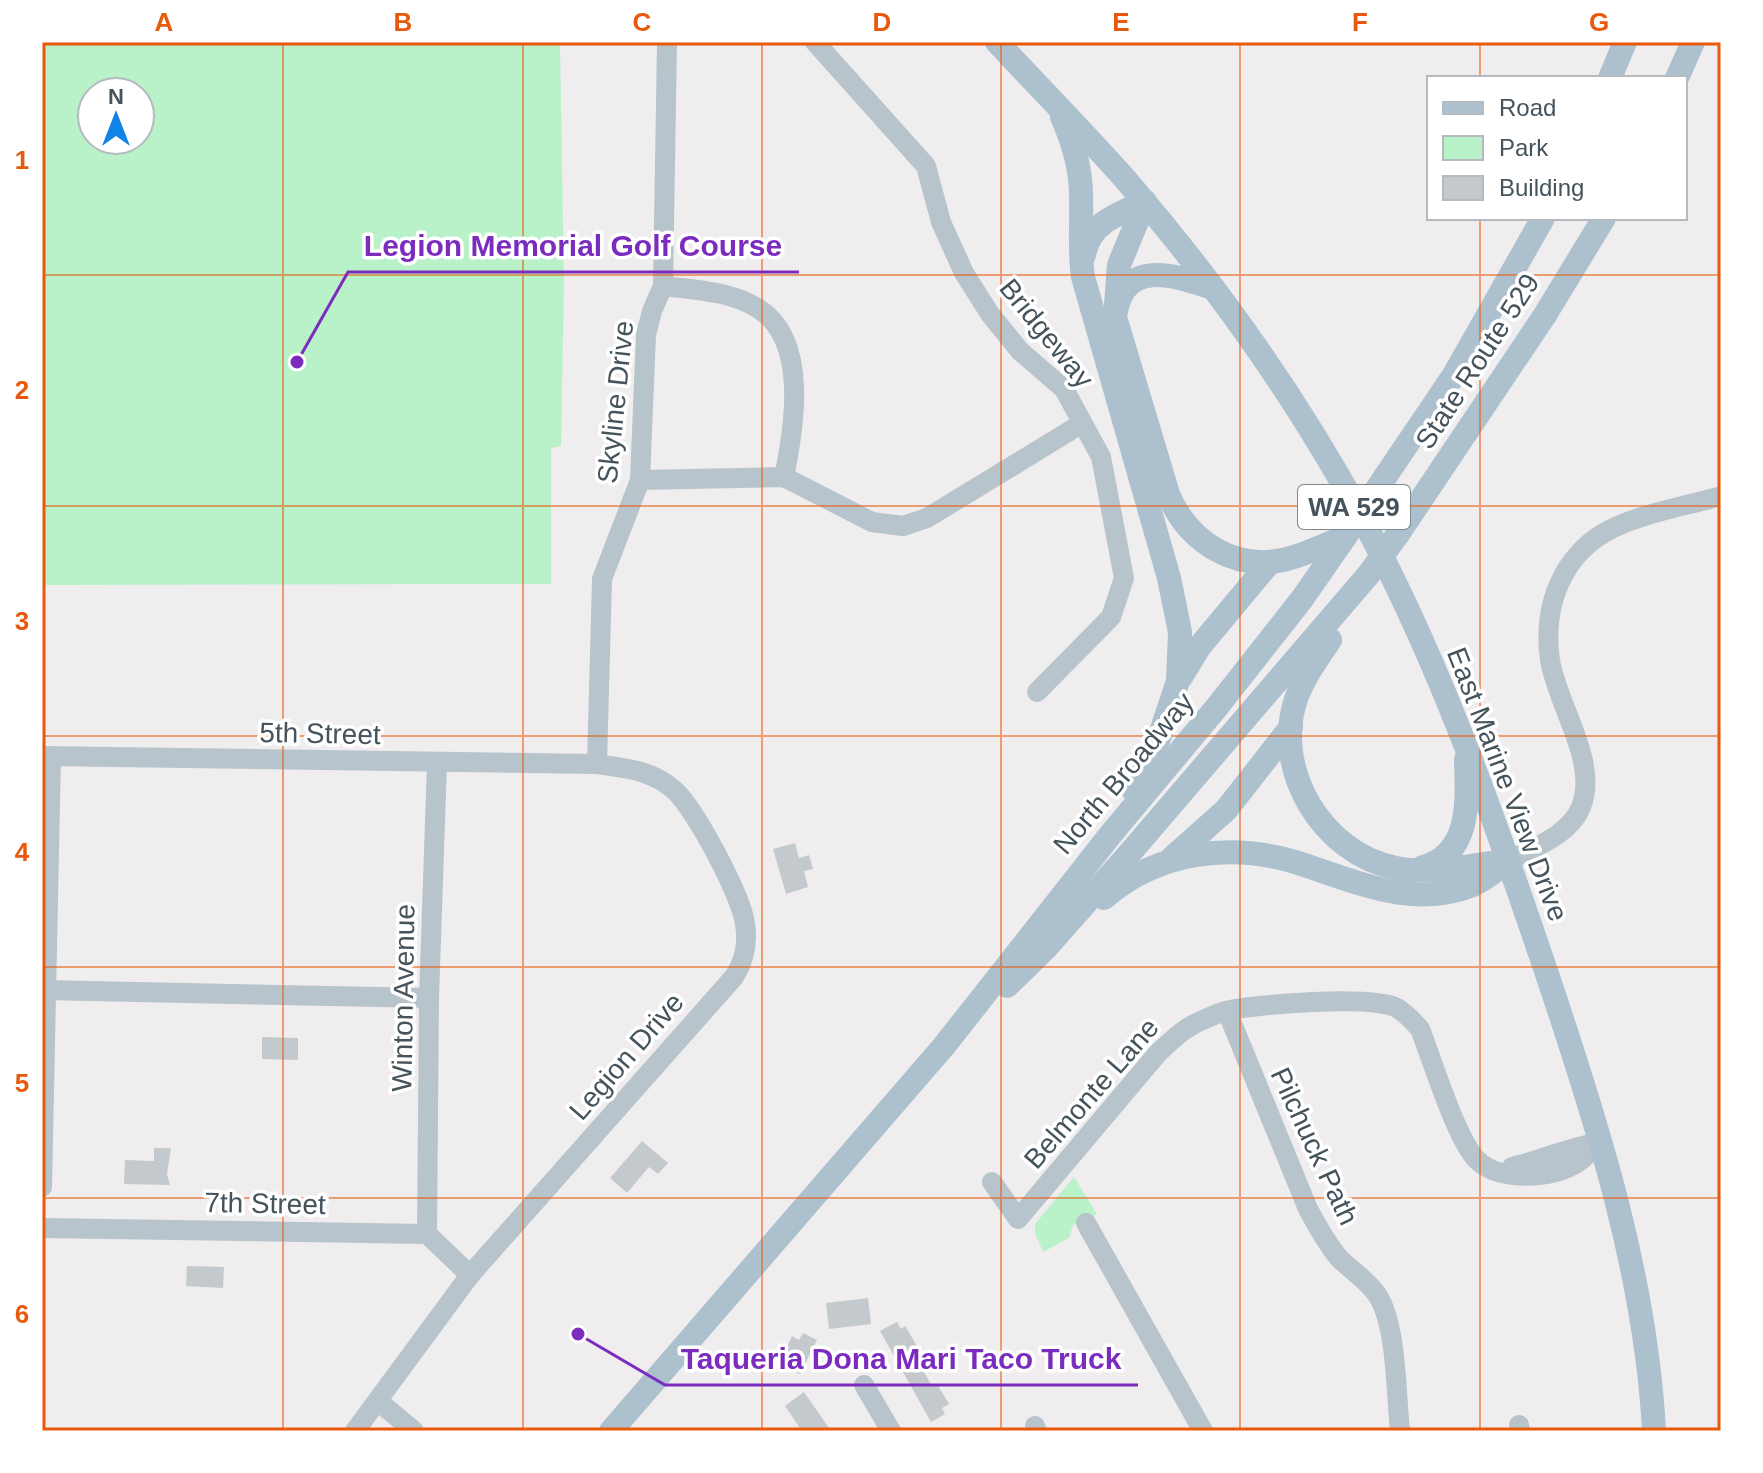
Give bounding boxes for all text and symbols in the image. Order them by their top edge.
text: A [155,7,174,37]
text: B [394,7,412,37]
text: C [633,7,652,37]
text: D [873,7,891,37]
text: E [1112,7,1130,37]
text: F [1352,7,1368,37]
text: G [1589,7,1609,37]
north arrow [76,76,156,156]
legend [1427,76,1687,220]
text: N [108,84,124,109]
text: Road [1499,94,1556,121]
text: Park [1499,134,1549,161]
text: 1 [15,145,29,175]
text: Building [1499,174,1584,201]
callout: Legion Memorial Golf Course [348,218,799,272]
text: Legion Memorial Golf Course [364,229,782,262]
street label: State Route 529 [1409,268,1546,455]
street label: Bridgeway [993,273,1100,394]
street label: Skyline Drive [592,319,639,485]
text: 2 [15,375,29,405]
road number: WA 529 [1298,485,1410,529]
text: 3 [15,606,29,636]
street label: East Marine View Drive [1441,643,1574,925]
street label: North Broadway [1047,686,1200,860]
street label: 5th Street [259,717,381,750]
text: 4 [15,837,30,867]
street label: Winton Avenue [386,904,421,1092]
street label: Legion Drive [563,987,690,1126]
street label: Belmonte Lane [1018,1012,1165,1175]
street label: Pilchuck Path [1265,1063,1364,1230]
text: 5 [15,1068,29,1098]
street label: 7th Street [204,1187,326,1220]
text: 6 [15,1299,29,1329]
callout: Taqueria Dona Mari Taco Truck [665,1331,1138,1385]
text: Taqueria Dona Mari Taco Truck [681,1342,1122,1375]

